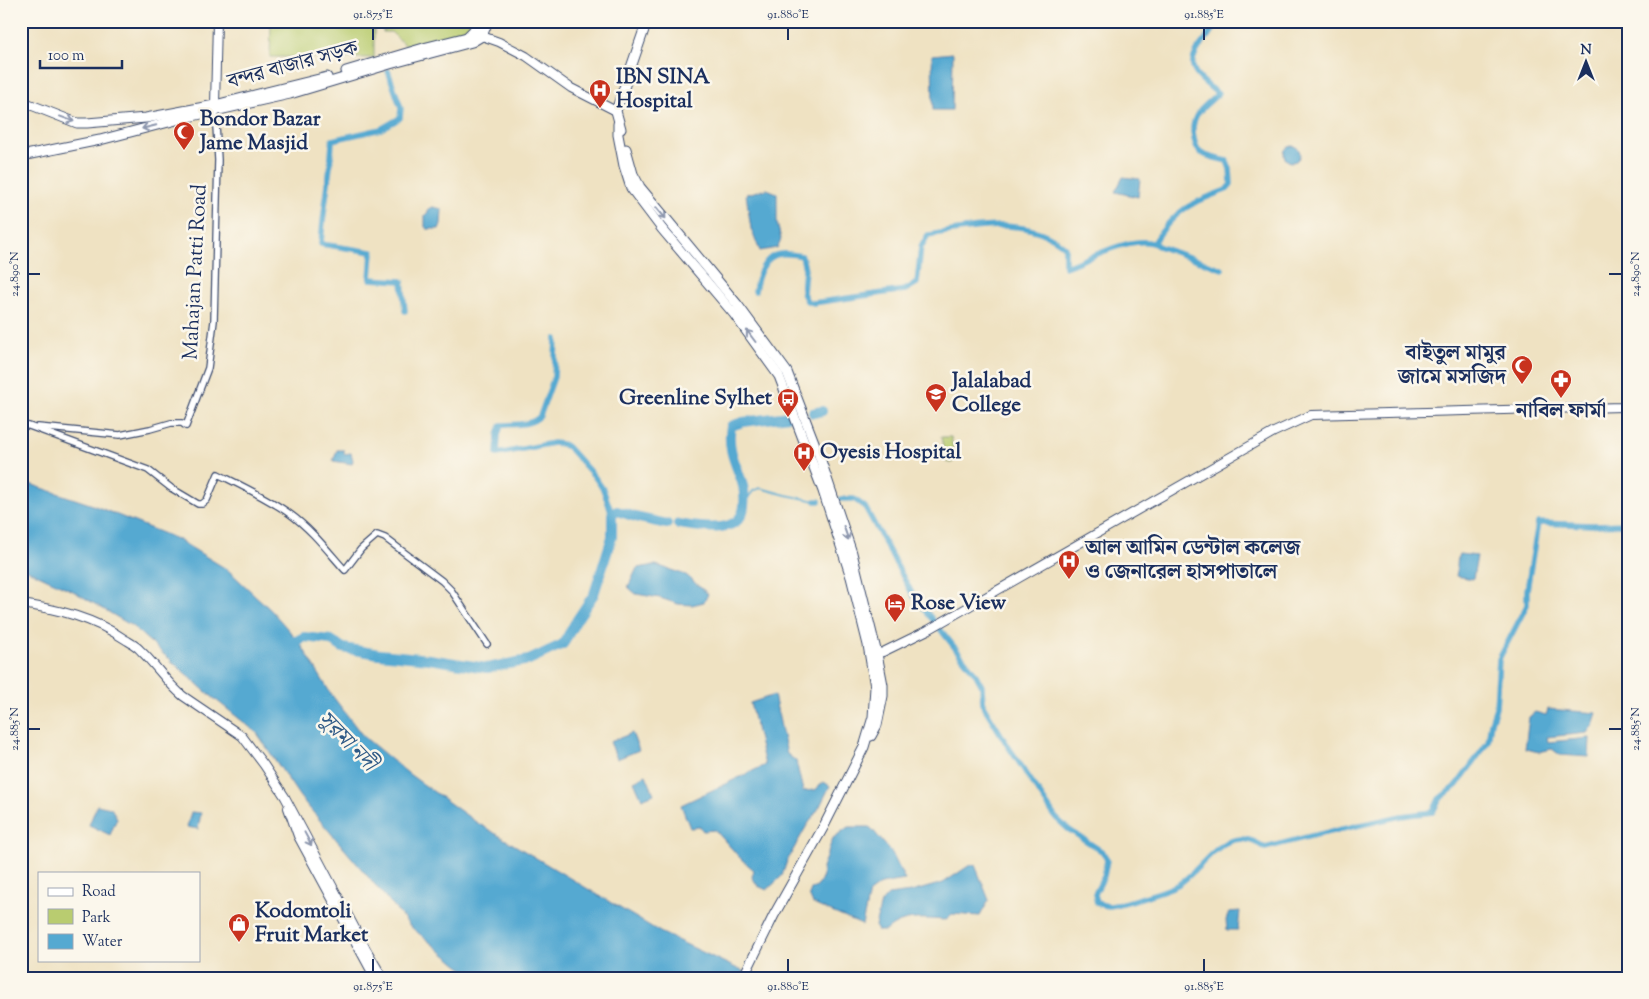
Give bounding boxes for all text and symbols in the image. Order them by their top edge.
text: 91.875°E [353,6,393,24]
text: 91.880°E [767,6,809,24]
text: 91.885°E [1184,6,1224,24]
street label: বন্দর বাজার সড়ক [223,34,363,98]
scale bar [40,38,122,70]
north arrow [1562,38,1612,88]
text: N [1580,41,1592,61]
text: 100 m [48,46,85,67]
place label: IBN SINA Hospital [616,63,711,117]
hospital icon: IBN SINA Hospital [588,78,612,109]
place label: Bondor Bazar Jame Masjid [198,105,321,159]
one-way arrow [58,115,74,124]
mosque icon: Bondor Bazar Jame Masjid [172,120,196,151]
one-way arrow [141,122,157,132]
street label: Mahajan Patti Road [176,183,216,361]
one-way arrow [656,206,667,219]
text: 24.890°N [6,251,24,297]
text: 24.890°N [1627,251,1645,297]
one-way arrow [746,329,756,343]
place label: বাইতুল মামুর জামে মসজিদ [1397,339,1508,393]
mosque icon: বাইতুল মামুর জামে মসজিদ [1510,354,1534,385]
place label: Jalalabad College [950,367,1032,421]
pharmacy icon: নাবিল ফার্মা [1549,368,1573,399]
school or university icon: Jalalabad College [924,382,948,413]
place label: Greenline Sylhet [619,384,773,414]
bus stop icon: Greenline Sylhet [776,387,800,418]
place label: নাবিল ফার্মা [1515,397,1606,427]
place label: Oyesis Hospital [820,438,961,468]
hospital icon: Oyesis Hospital [792,441,816,472]
one-way arrow [842,524,851,540]
place label: আল আমিন ডেন্টাল কলেজ ও জেনারেল হাসপাতালে [1084,534,1302,588]
hospital icon: আল আমিন ডেন্টাল কলেজ ও জেনারেল হাসপাতালে [1057,549,1081,580]
place label: Rose View [911,589,1007,619]
hotel icon: Rose View [883,592,907,623]
water label: সুরমা নদী [309,705,385,781]
text: 24.885°N [6,707,24,751]
text: 24.885°N [1627,707,1645,751]
one-way arrow [303,832,313,847]
legend [38,872,200,962]
text: Road [82,882,116,903]
place label: Kodomtoli Fruit Market [255,897,369,951]
text: Park [82,908,111,929]
shop icon: Kodomtoli Fruit Market [227,912,251,943]
text: Water [82,932,123,953]
text: 91.875°E [353,978,393,996]
text: 91.880°E [767,978,809,996]
text: 91.885°E [1184,978,1224,996]

